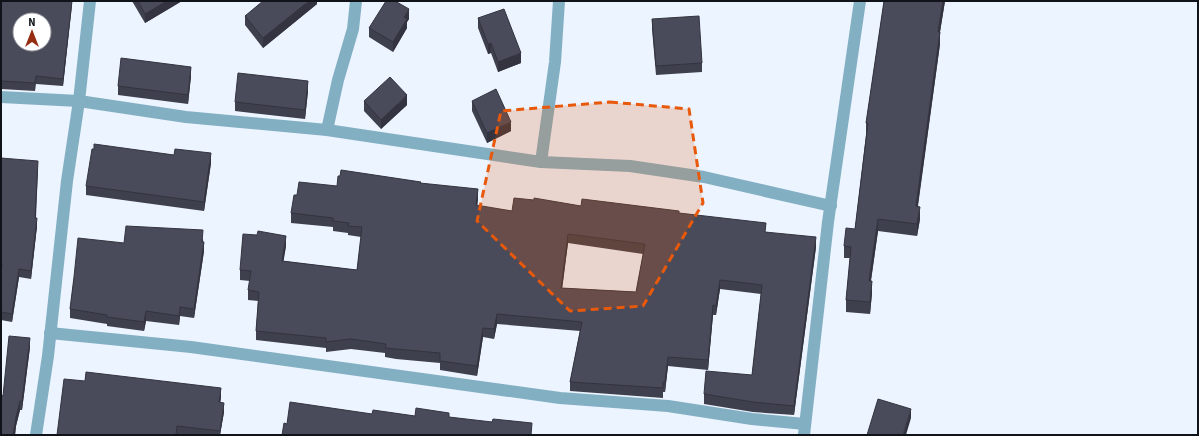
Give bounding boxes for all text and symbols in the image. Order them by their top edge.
north arrow [12,12,52,52]
text: N [28,15,36,30]

